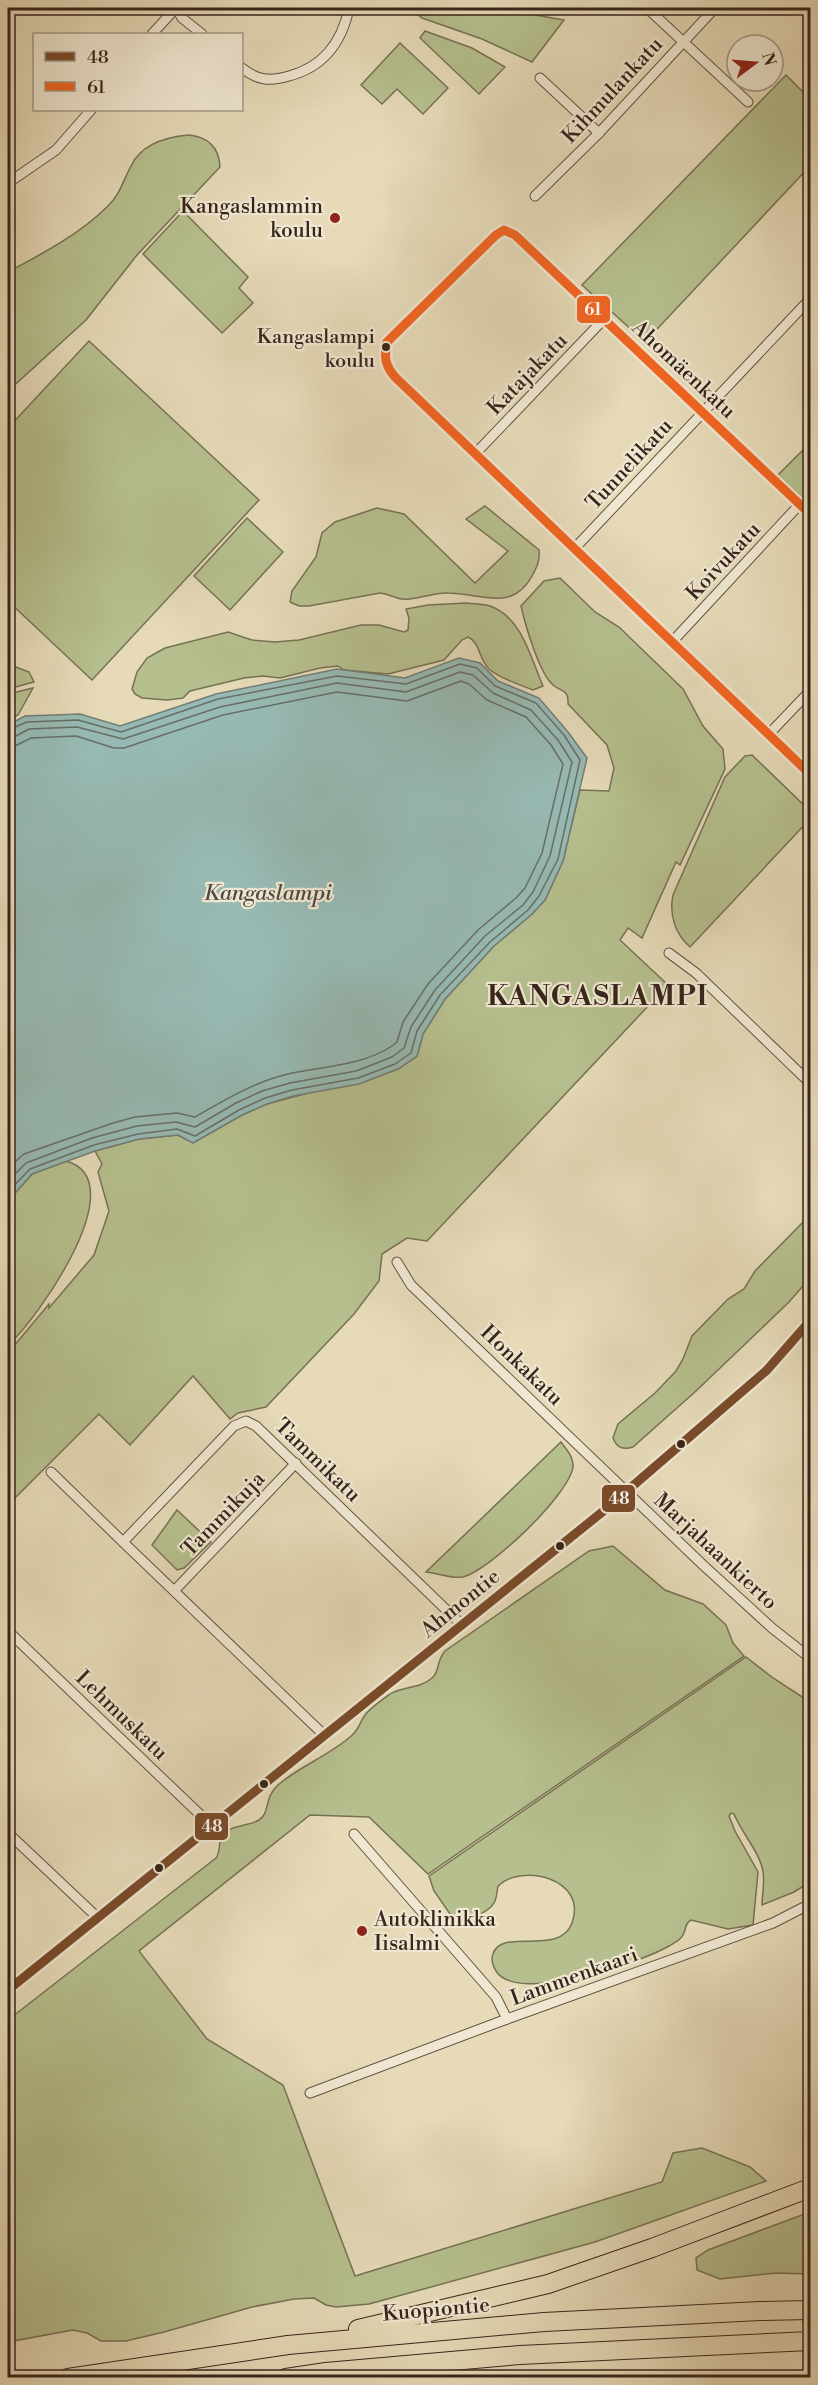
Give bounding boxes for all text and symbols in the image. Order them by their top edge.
street label: Kihmulankatu [557,32,669,149]
legend [33,33,243,111]
north arrow [725,33,785,93]
text: 48 [87,46,109,69]
text: N [757,50,780,68]
text: 61 [87,76,105,99]
place label: Kangaslammin koulu [180,194,323,244]
marker: Kangaslammin koulu [328,211,342,225]
line badge: 61 [576,295,611,324]
text: 61 [584,300,602,320]
street label: Ahomäenkatu [625,314,741,424]
place label: Kangaslampi koulu [257,325,376,374]
street label: Katajakatu [482,328,573,421]
marker: Kangaslampi koulu [380,341,392,353]
street label: Tunnelikatu [581,414,679,516]
street label: Koivukatu [681,517,767,606]
water label: Kangaslampi [204,880,332,907]
district label: KANGASLAMPI [487,980,709,1014]
street label: Honkakatu [474,1320,568,1412]
street label: Tammikatu [269,1413,366,1508]
unlabelled marker [675,1438,687,1450]
street label: Tammikuja [177,1466,271,1563]
line badge: 48 [601,1484,636,1513]
street label: Marjahaankierto [648,1488,783,1616]
text: 48 [609,1489,629,1509]
unlabelled marker [554,1540,566,1552]
street label: Ahmontie [415,1564,506,1644]
street label: Lehmuskatu [70,1665,173,1766]
unlabelled marker [258,1778,270,1790]
line badge: 48 [194,1812,229,1841]
text: 48 [202,1817,222,1837]
unlabelled marker [153,1862,165,1874]
place label: Autoklinikka Iisalmi [373,1907,496,1957]
marker: Autoklinikka Iisalmi [355,1924,369,1938]
street label: Lammenkaari [507,1942,642,2012]
street label: Kuopiontie [381,2292,491,2328]

